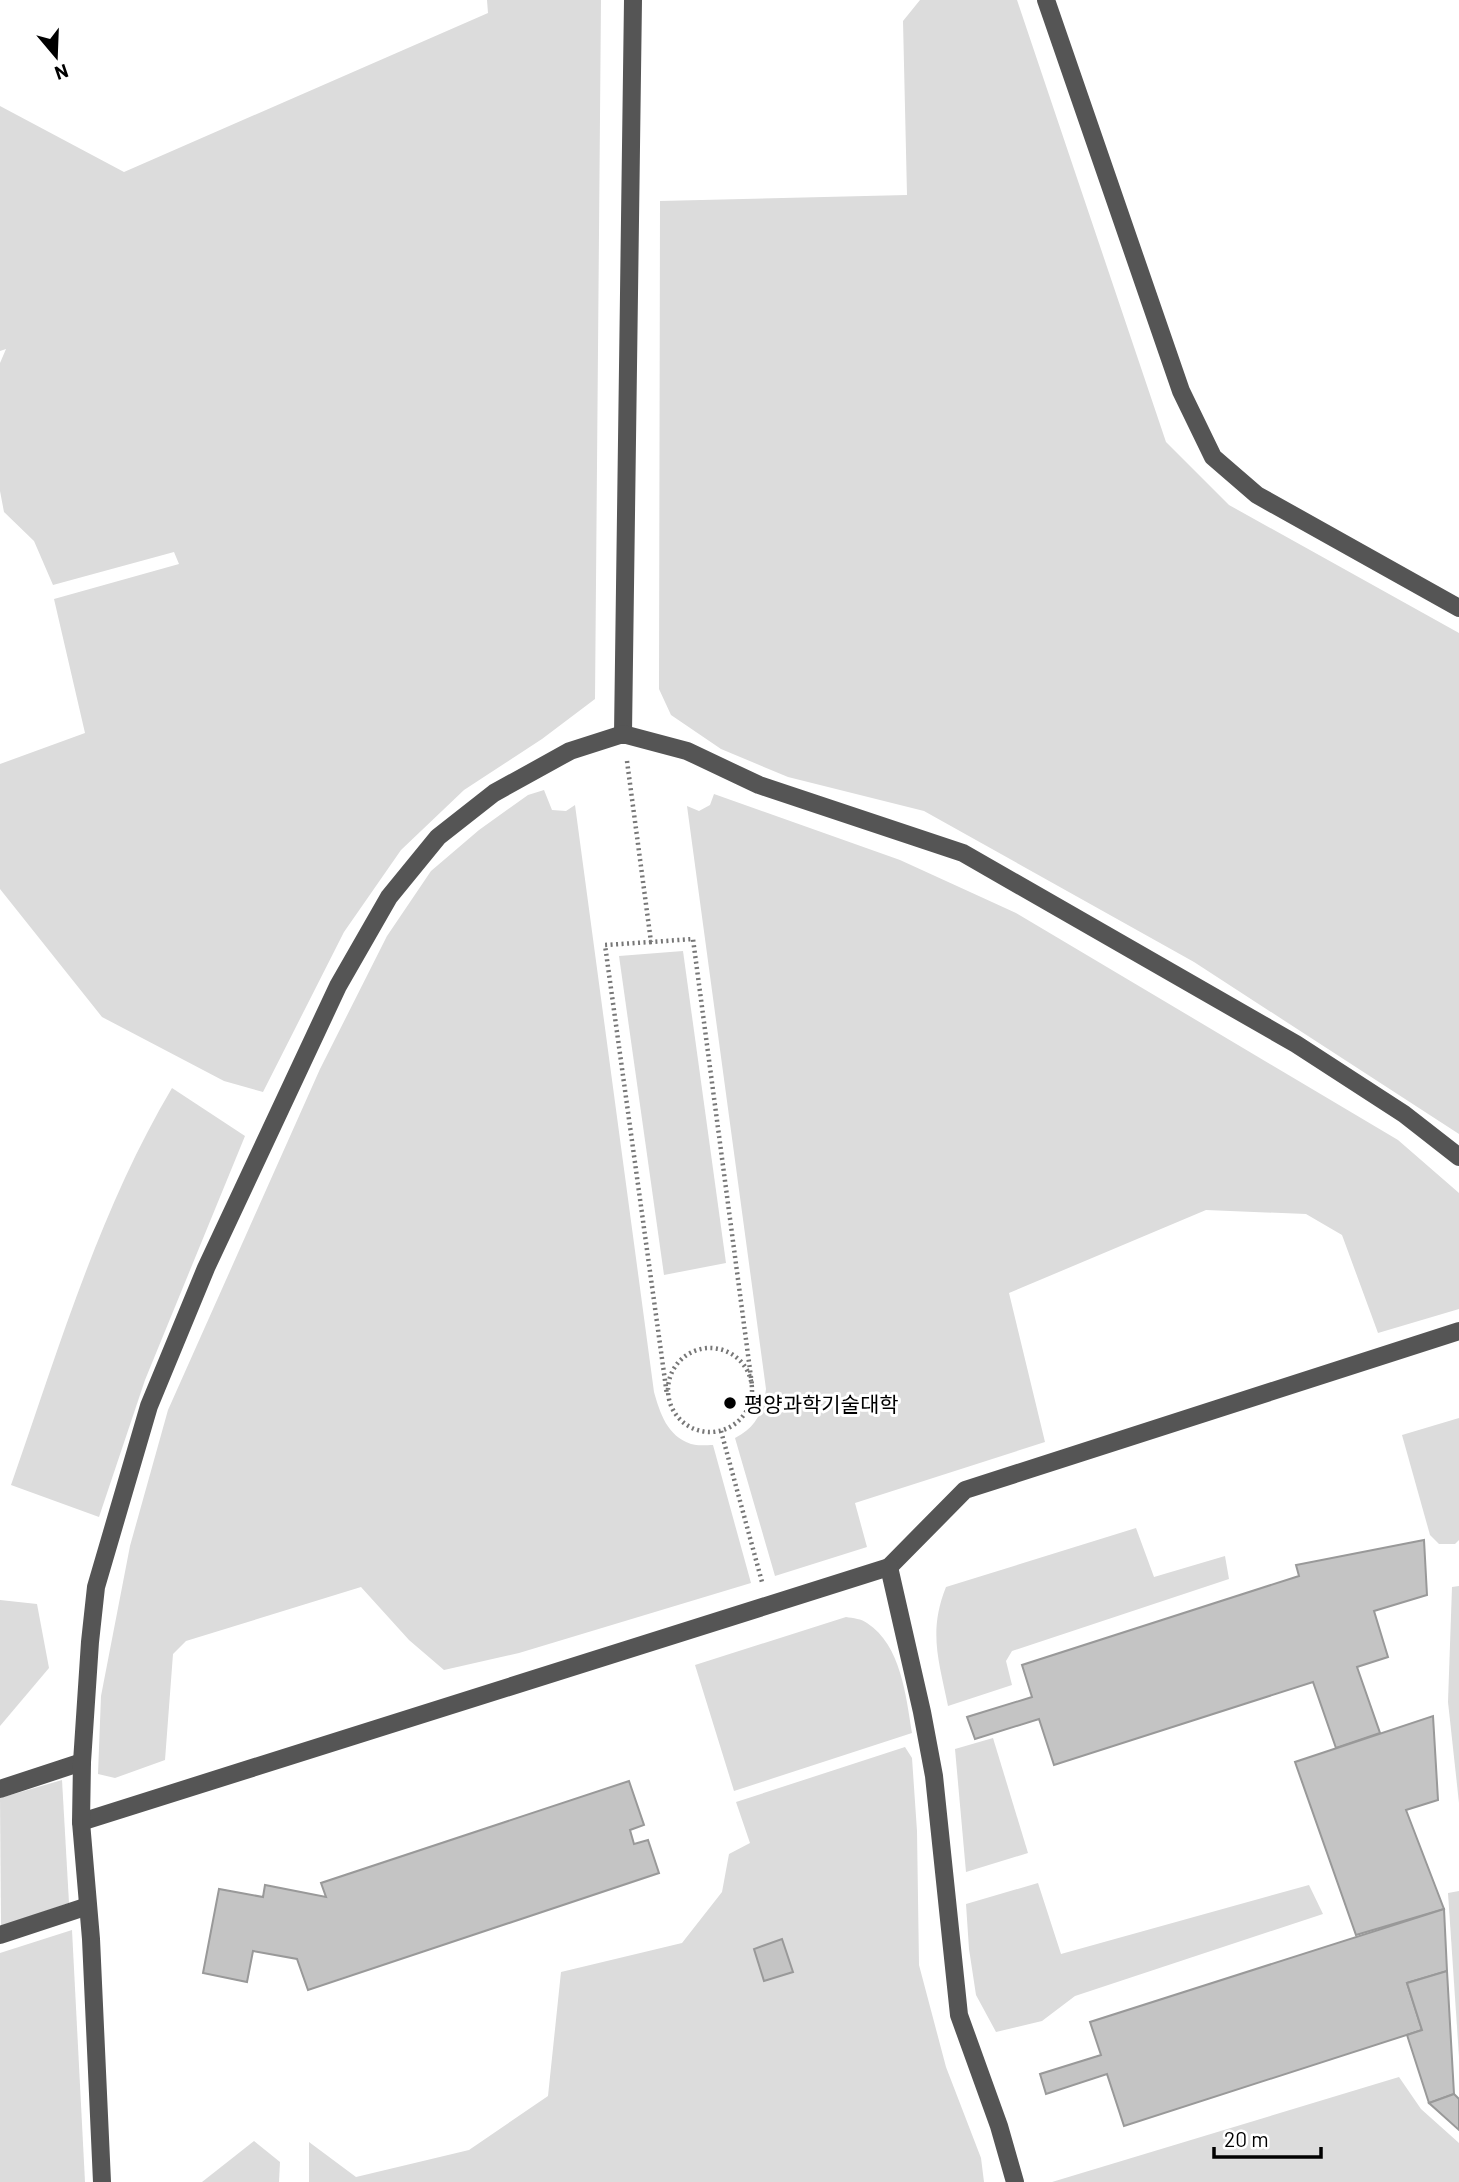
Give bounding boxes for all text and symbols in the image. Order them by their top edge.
north arrow [21,21,91,91]
text: N [52,60,71,85]
place label: 평양과학기술대학 [744,1391,899,1416]
marker: 평양과학기술대학 [722,1395,738,1411]
scale bar [1214,2116,1321,2160]
text: 20 m [1224,2126,1269,2151]

